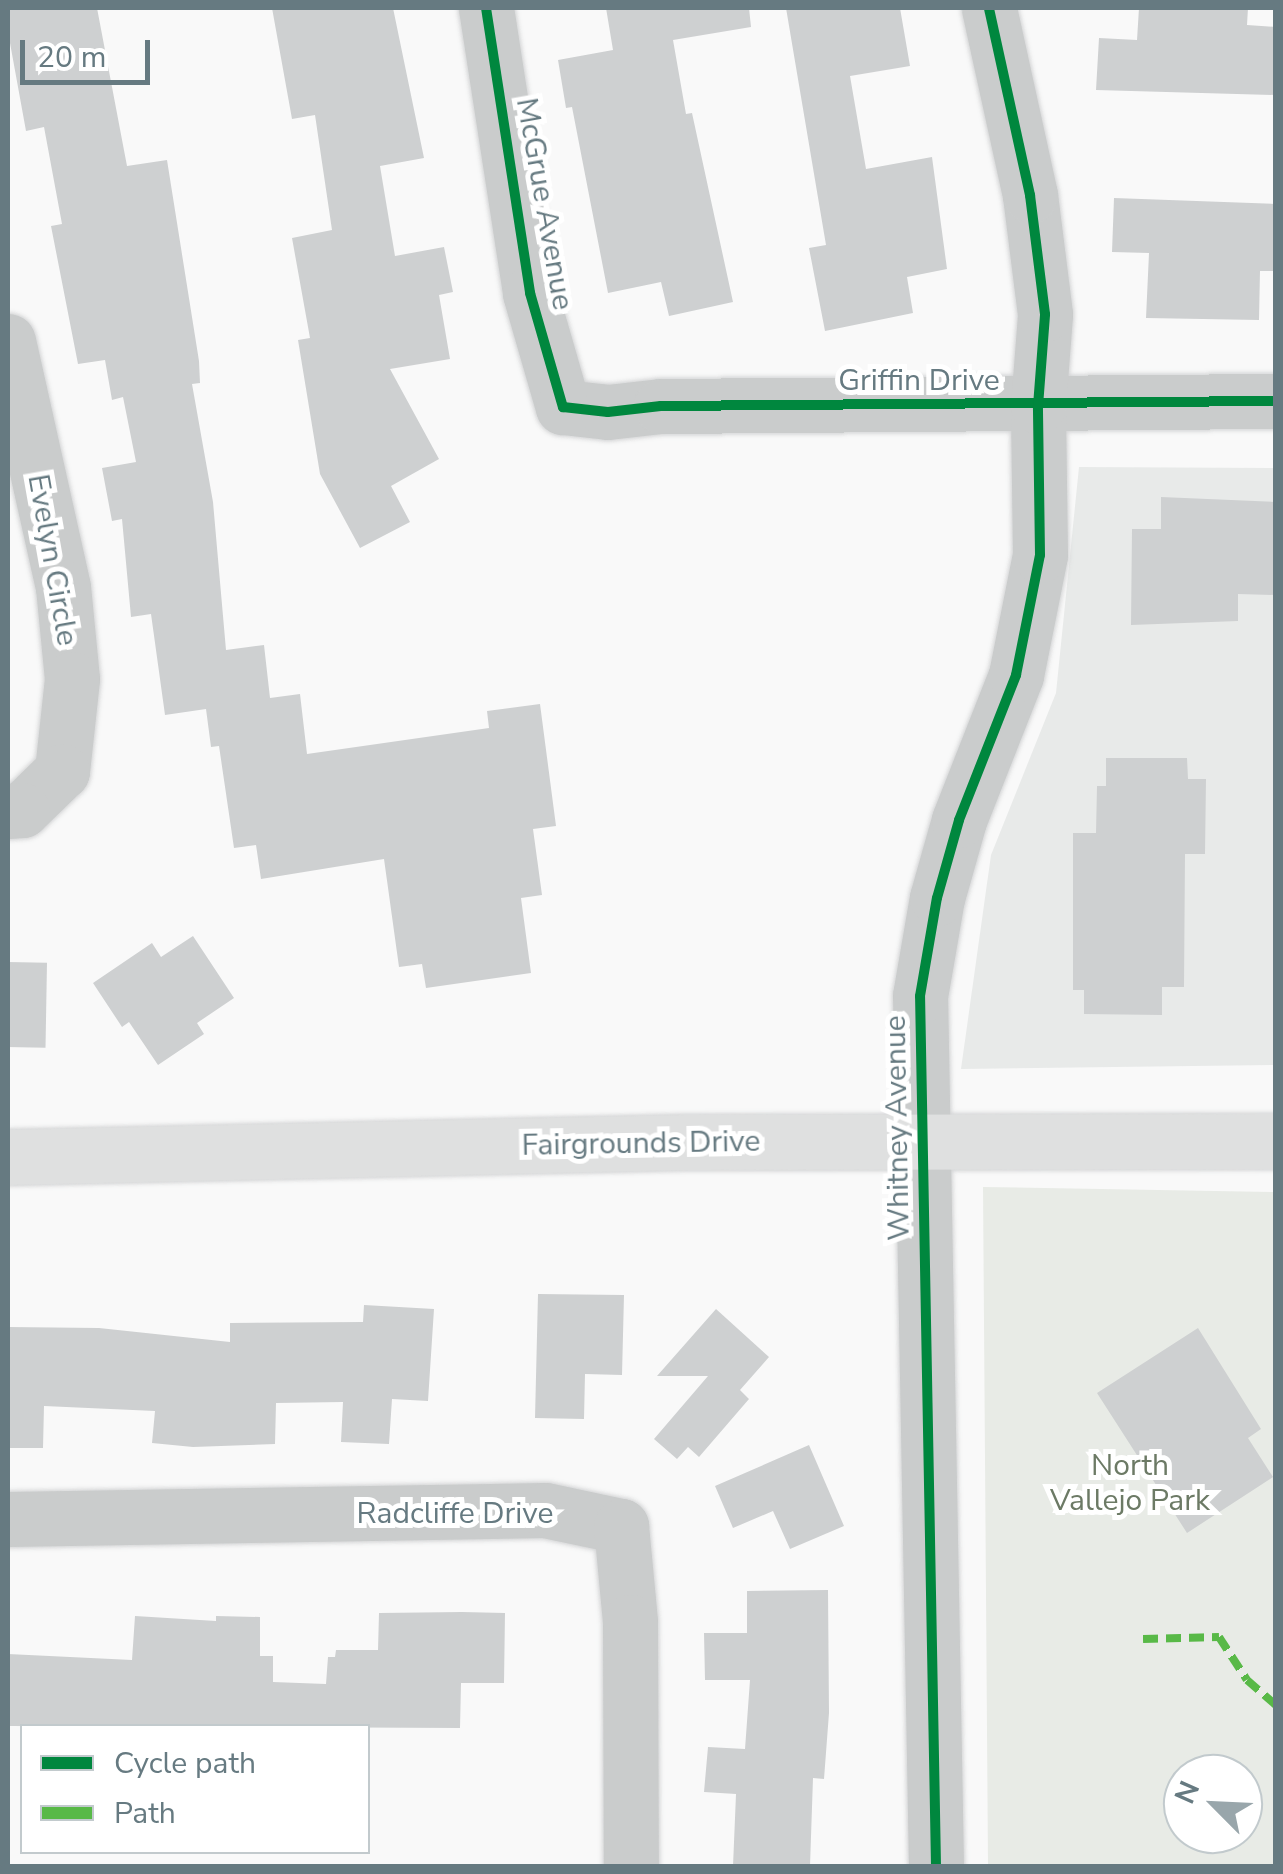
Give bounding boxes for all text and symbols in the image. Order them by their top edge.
scale bar [25,20,155,82]
text: 20 m [37,37,106,78]
street label: McGrue Avenue [508,95,580,313]
street label: Griffin Drive [838,363,1000,399]
street label: Evelyn Circle [19,471,85,649]
street label: Whitney Avenue [878,1015,918,1241]
street label: Fairgrounds Drive [521,1124,761,1164]
park label: North Vallejo Park [1050,1448,1210,1518]
street label: Radcliffe Drive [356,1496,554,1532]
legend [20,1724,370,1854]
text: Cycle path [114,1743,256,1784]
north arrow [1163,1754,1263,1854]
text: N [1166,1775,1209,1810]
text: Path [114,1793,176,1834]

